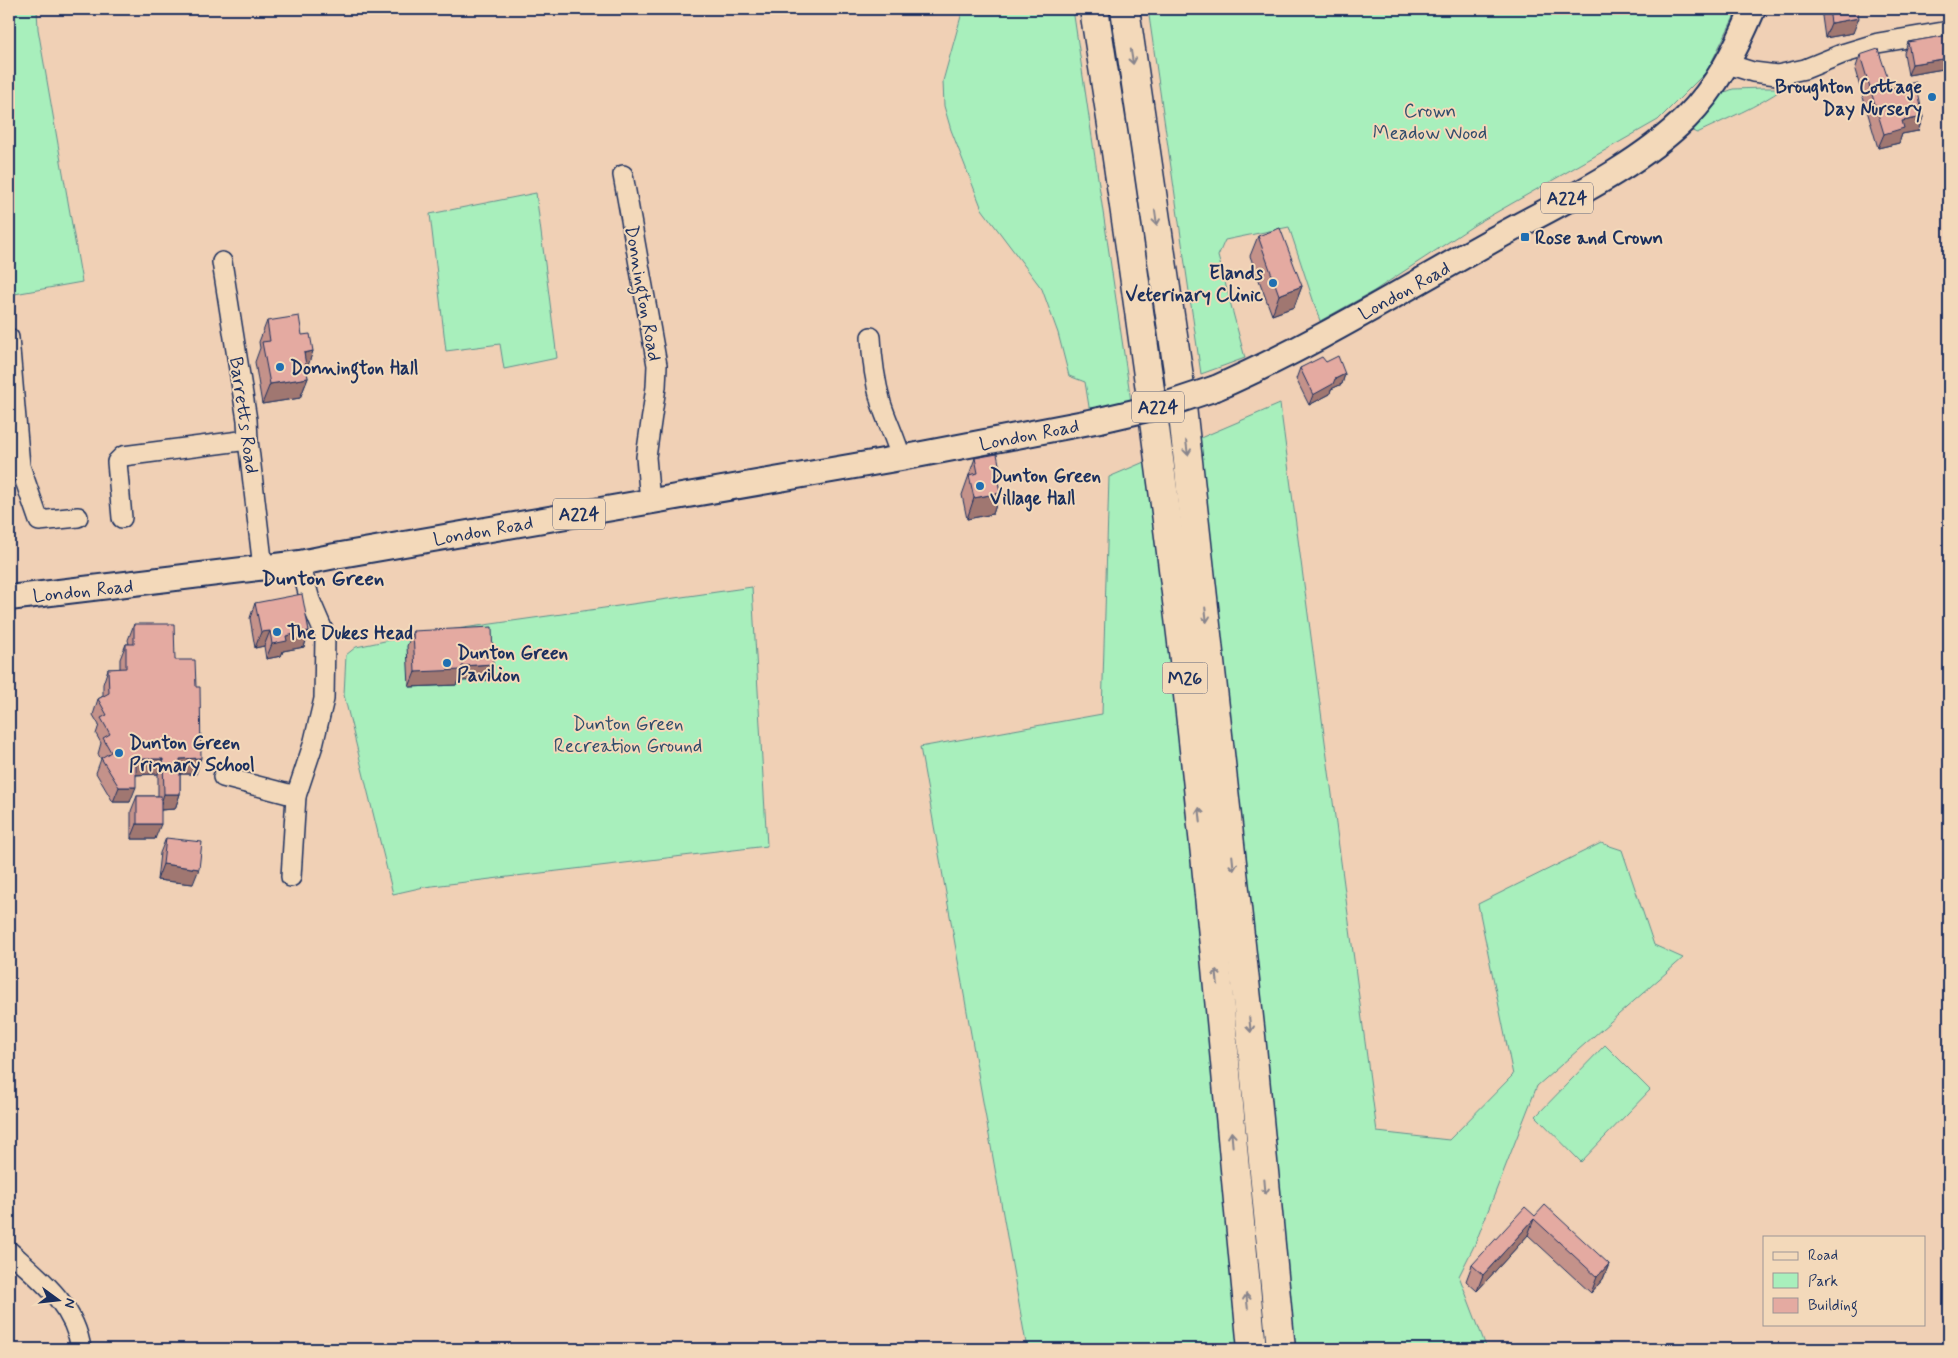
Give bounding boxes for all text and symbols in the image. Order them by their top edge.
one-way arrow [1127,49,1137,65]
place label: Broughton Cottage Day Nursery [1775,75,1922,123]
marker: Broughton Cottage Day Nursery [1926,91,1938,103]
park label: Crown Meadow Wood [1373,99,1487,146]
road number: A224 [1541,182,1593,214]
one-way arrow [1151,209,1161,225]
street label: Donnington Road [615,223,667,364]
place label: Rose and Crown [1535,226,1663,251]
marker: Rose and Crown [1519,231,1531,243]
street label: London Road [1355,256,1455,327]
place label: Elands Veterinary Clinic [1126,261,1264,308]
marker: Elands Veterinary Clinic [1267,277,1279,289]
street label: Barretts Road [223,355,264,475]
place label: Donnington Hall [290,356,419,384]
marker: Donnington Hall [274,361,286,373]
road number: A224 [1132,392,1184,422]
street label: London Road [977,414,1081,457]
one-way arrow [1182,440,1192,456]
place label: Dunton Green Village Hall [990,464,1102,512]
marker: Dunton Green Village Hall [974,480,986,492]
road number: A224 [553,498,605,530]
street label: London Road [431,510,535,553]
district label: Dunton Green [262,565,384,593]
street label: London Road [32,574,135,609]
one-way arrow [1201,606,1211,622]
place label: The Dukes Head [287,621,413,646]
marker: The Dukes Head [271,626,283,638]
place label: Dunton Green Pavilion [457,641,569,688]
marker: Dunton Green Pavilion [441,657,453,669]
road number: M26 [1162,662,1208,694]
park label: Dunton Green Recreation Ground [554,712,702,759]
place label: Dunton Green Primary School [129,731,255,778]
marker: Dunton Green Primary School [113,747,125,759]
one-way arrow [1195,808,1205,824]
one-way arrow [1228,855,1238,871]
one-way arrow [1212,969,1222,985]
one-way arrow [1245,1017,1255,1033]
one-way arrow [1227,1131,1237,1147]
one-way arrow [1261,1178,1270,1194]
legend [1763,1236,1926,1326]
text: Road [1808,1246,1838,1266]
text: Park [1808,1272,1838,1292]
north arrow [32,1276,82,1326]
one-way arrow [1242,1293,1252,1309]
text: N [60,1296,79,1310]
text: Building [1808,1296,1858,1317]

